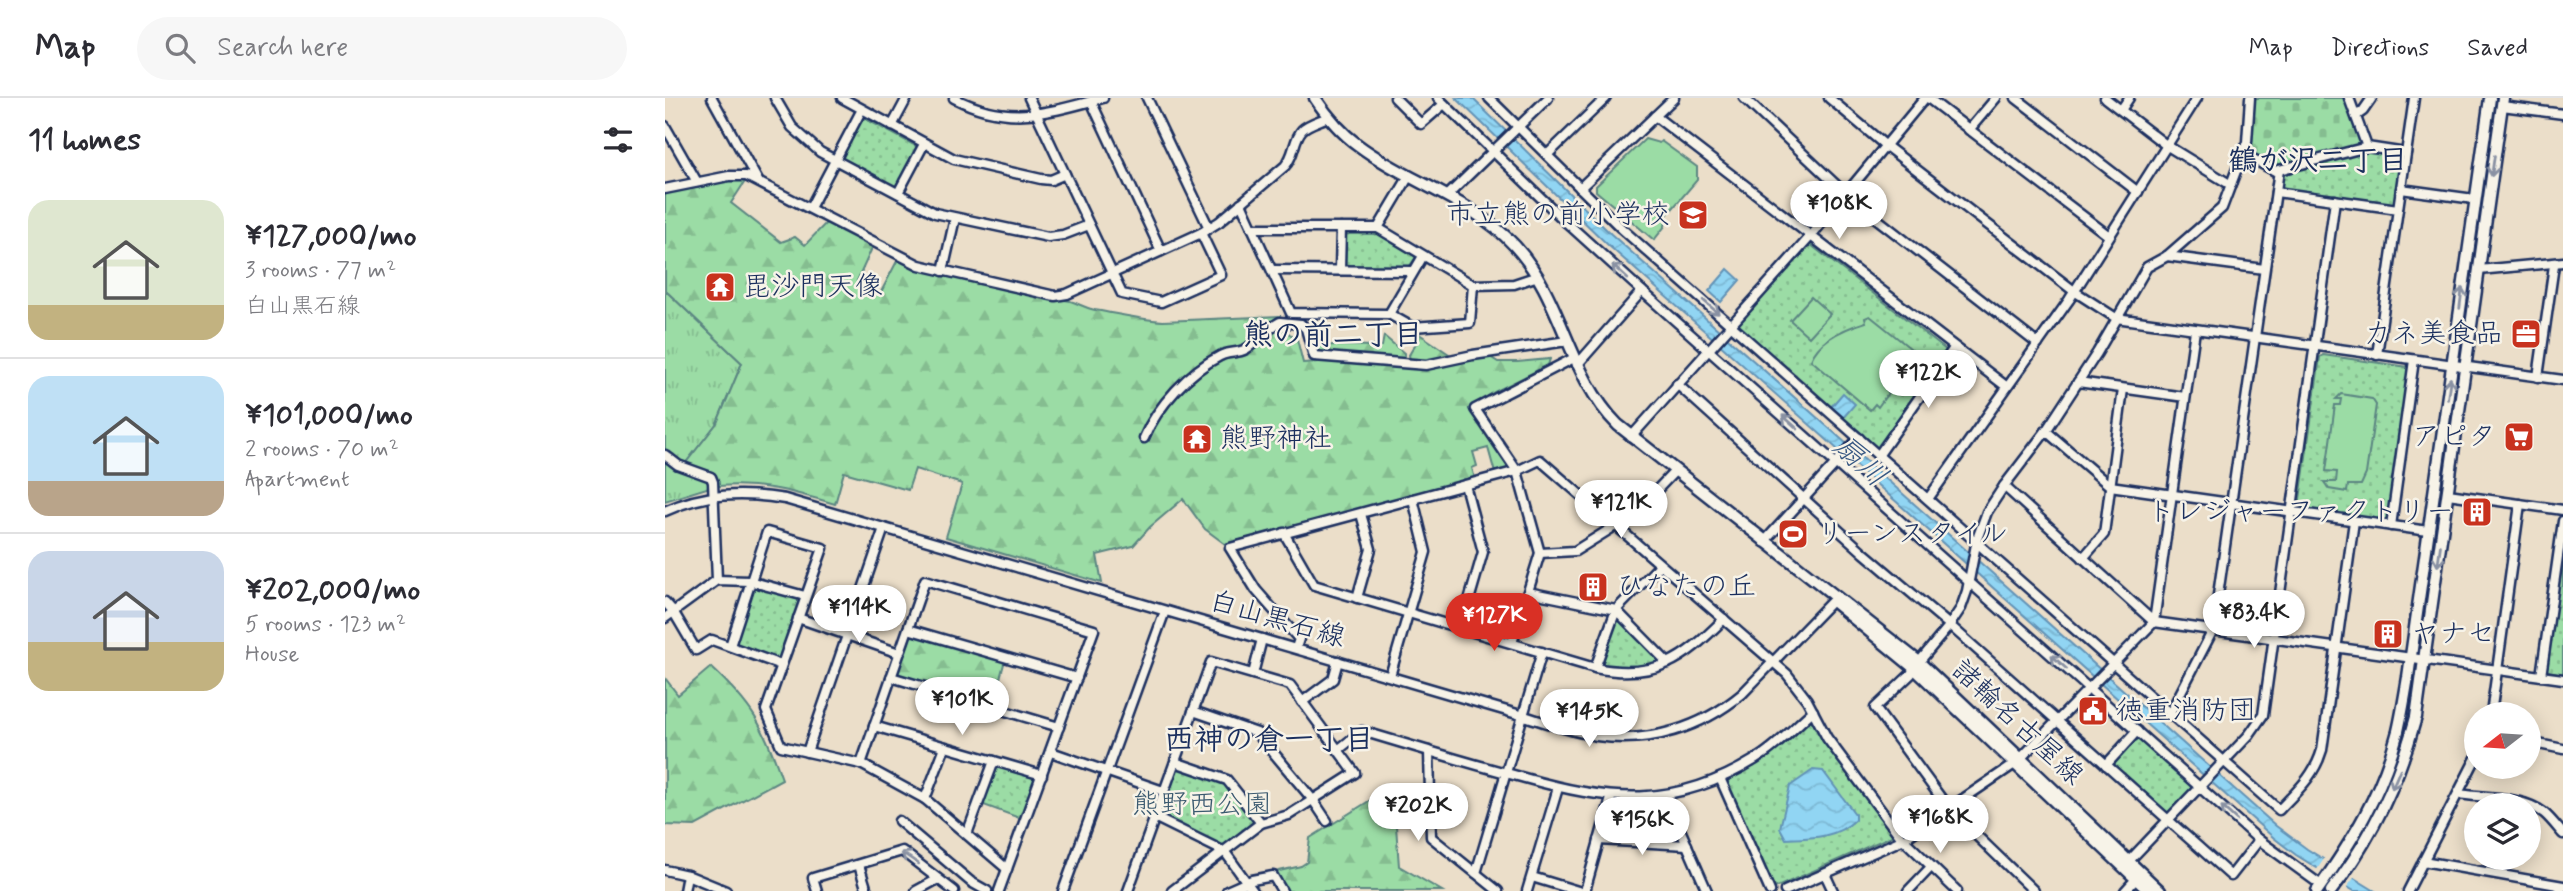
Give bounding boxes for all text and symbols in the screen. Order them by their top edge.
search box [137,17,627,80]
text: Map [35,26,95,70]
icon: search [161,29,199,67]
text: Search here [217,31,348,65]
text: Map [2249,33,2293,64]
text: Directions [2331,33,2429,64]
text: Saved [2467,33,2528,64]
text: 11 homes [28,121,141,160]
icon: filters [599,121,637,159]
district label: 鶴が沢二丁目 [2228,142,2408,181]
one-way arrow [2487,154,2500,176]
pin: ¥108K [1790,181,1888,241]
text: ¥108K [1806,189,1872,219]
place label: 市立熊の前小学校 [1446,197,1670,234]
school or university icon: 市立熊の前小学校 [1676,198,1710,232]
text: ¥127,000/mo [245,217,417,256]
icon: home [84,228,168,312]
text: 3 rooms · 77 m² [245,256,396,286]
one-way arrow [1612,263,1629,280]
place label: 毘沙門天像 [743,269,883,306]
temple icon: 毘沙門天像 [703,270,737,304]
one-way arrow [2454,287,2467,310]
text: 白山黒石線 [245,292,360,322]
one-way arrow [1702,299,1720,315]
district label: 熊の前二丁目 [1243,316,1423,355]
place label: カネ美食品 [2364,316,2503,353]
office icon: カネ美食品 [2509,317,2543,351]
pin: ¥122K [1879,350,1977,410]
text: ¥122K [1895,358,1961,388]
one-way arrow [2443,377,2456,400]
text: ¥101,000/mo [245,396,413,435]
icon: home [84,404,168,488]
one-way arrow [1782,415,1800,431]
place label: アピタ [2412,419,2496,456]
supermarket icon: アピタ [2502,420,2536,454]
place label: 熊野神社 [1220,421,1332,458]
temple icon: 熊野神社 [1180,422,1214,456]
water label: 扇川 [1825,427,1895,497]
text: 2 rooms · 70 m² [245,435,399,465]
text: Apartment [245,465,350,495]
pin: ¥121K [1572,480,1670,540]
text: ¥121K [1591,488,1651,518]
place label: トレジャーファクトリー [2147,494,2454,531]
building icon: トレジャーファクトリー [2460,495,2494,529]
place label: リーンスタイル [1816,516,2008,553]
sports icon: リーンスタイル [1776,517,1810,551]
one-way arrow [2432,544,2445,567]
place label: ひなたの丘 [1616,569,1756,606]
building icon: ひなたの丘 [1576,570,1610,604]
text: ¥202,000/mo [245,571,420,610]
icon: home [84,579,168,663]
street label: 白山黒石線 [1205,583,1349,657]
pin: ¥114K [810,586,908,645]
pin: ¥83.4K [2197,590,2311,650]
text: ¥114K [827,593,891,623]
pin: ¥127K [1445,594,1543,653]
text: ¥83.4K [2219,598,2289,628]
text: ¥127K [1462,601,1526,631]
text: 5 rooms · 123 m² [245,610,406,640]
place label: ヤナセ [2411,616,2495,653]
building icon: ヤナセ [2371,617,2405,651]
text: House [245,640,299,670]
street label: 諸輪名古屋線 [1943,652,2091,794]
one-way arrow [2050,654,2068,670]
pin: ¥101K [913,678,1011,737]
text: ¥101K [931,685,993,715]
pin: ¥145K [1540,690,1638,749]
place label: 徳重消防団 [2116,693,2256,730]
public building icon: 徳重消防団 [2076,694,2110,728]
text: ¥145K [1556,697,1622,727]
north arrow [2464,702,2541,779]
map controls [2464,702,2541,870]
district label: 西神の倉一丁目 [1164,721,1374,760]
one-way arrow [2389,768,2402,789]
pin: ¥202K [1369,784,1467,843]
park label: 熊野西公園 [1132,787,1272,824]
text: ¥202K [1384,791,1452,821]
button: layers [2464,793,2541,870]
pin: ¥168K [1891,796,1989,855]
pin: ¥156K [1593,798,1691,857]
text: ¥168K [1908,803,1972,833]
text: ¥156K [1611,805,1673,835]
one-way arrow [2220,805,2238,821]
one-way arrow [901,851,920,866]

